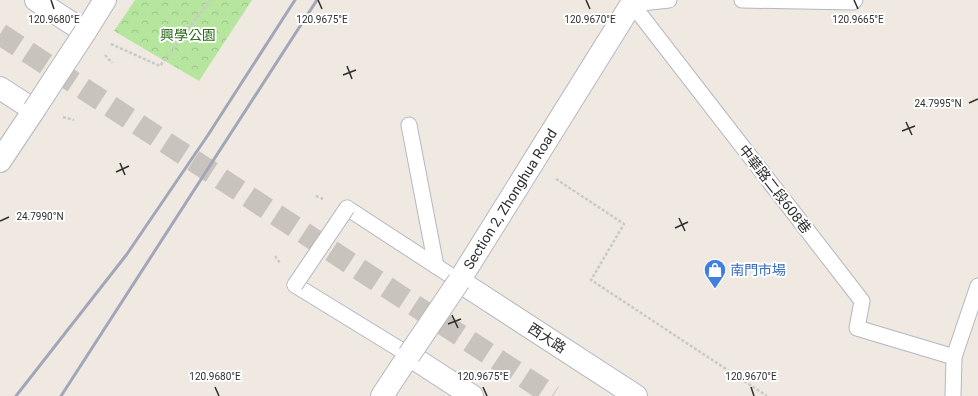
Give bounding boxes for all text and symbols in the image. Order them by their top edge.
text: 120.9680°E [28,14,80,25]
text: 120.9675°E [296,14,348,25]
text: 120.9670°E [564,14,616,25]
text: 120.9665°E [832,14,884,25]
park label: 興學公園 [160,27,216,43]
text: 24.7995°N [914,98,962,109]
street label: Section 2, Zhonghua Road [460,126,560,272]
street label: 中華路二段608巷 [736,142,814,236]
text: 24.7990°N [16,211,64,222]
shop icon: 南門市場 [702,257,728,290]
place label: 南門市場 [730,262,786,278]
street label: 西大路 [525,320,569,356]
text: 120.9680°E [189,371,241,382]
text: 120.9675°E [457,371,509,382]
text: 120.9670°E [725,371,777,382]

